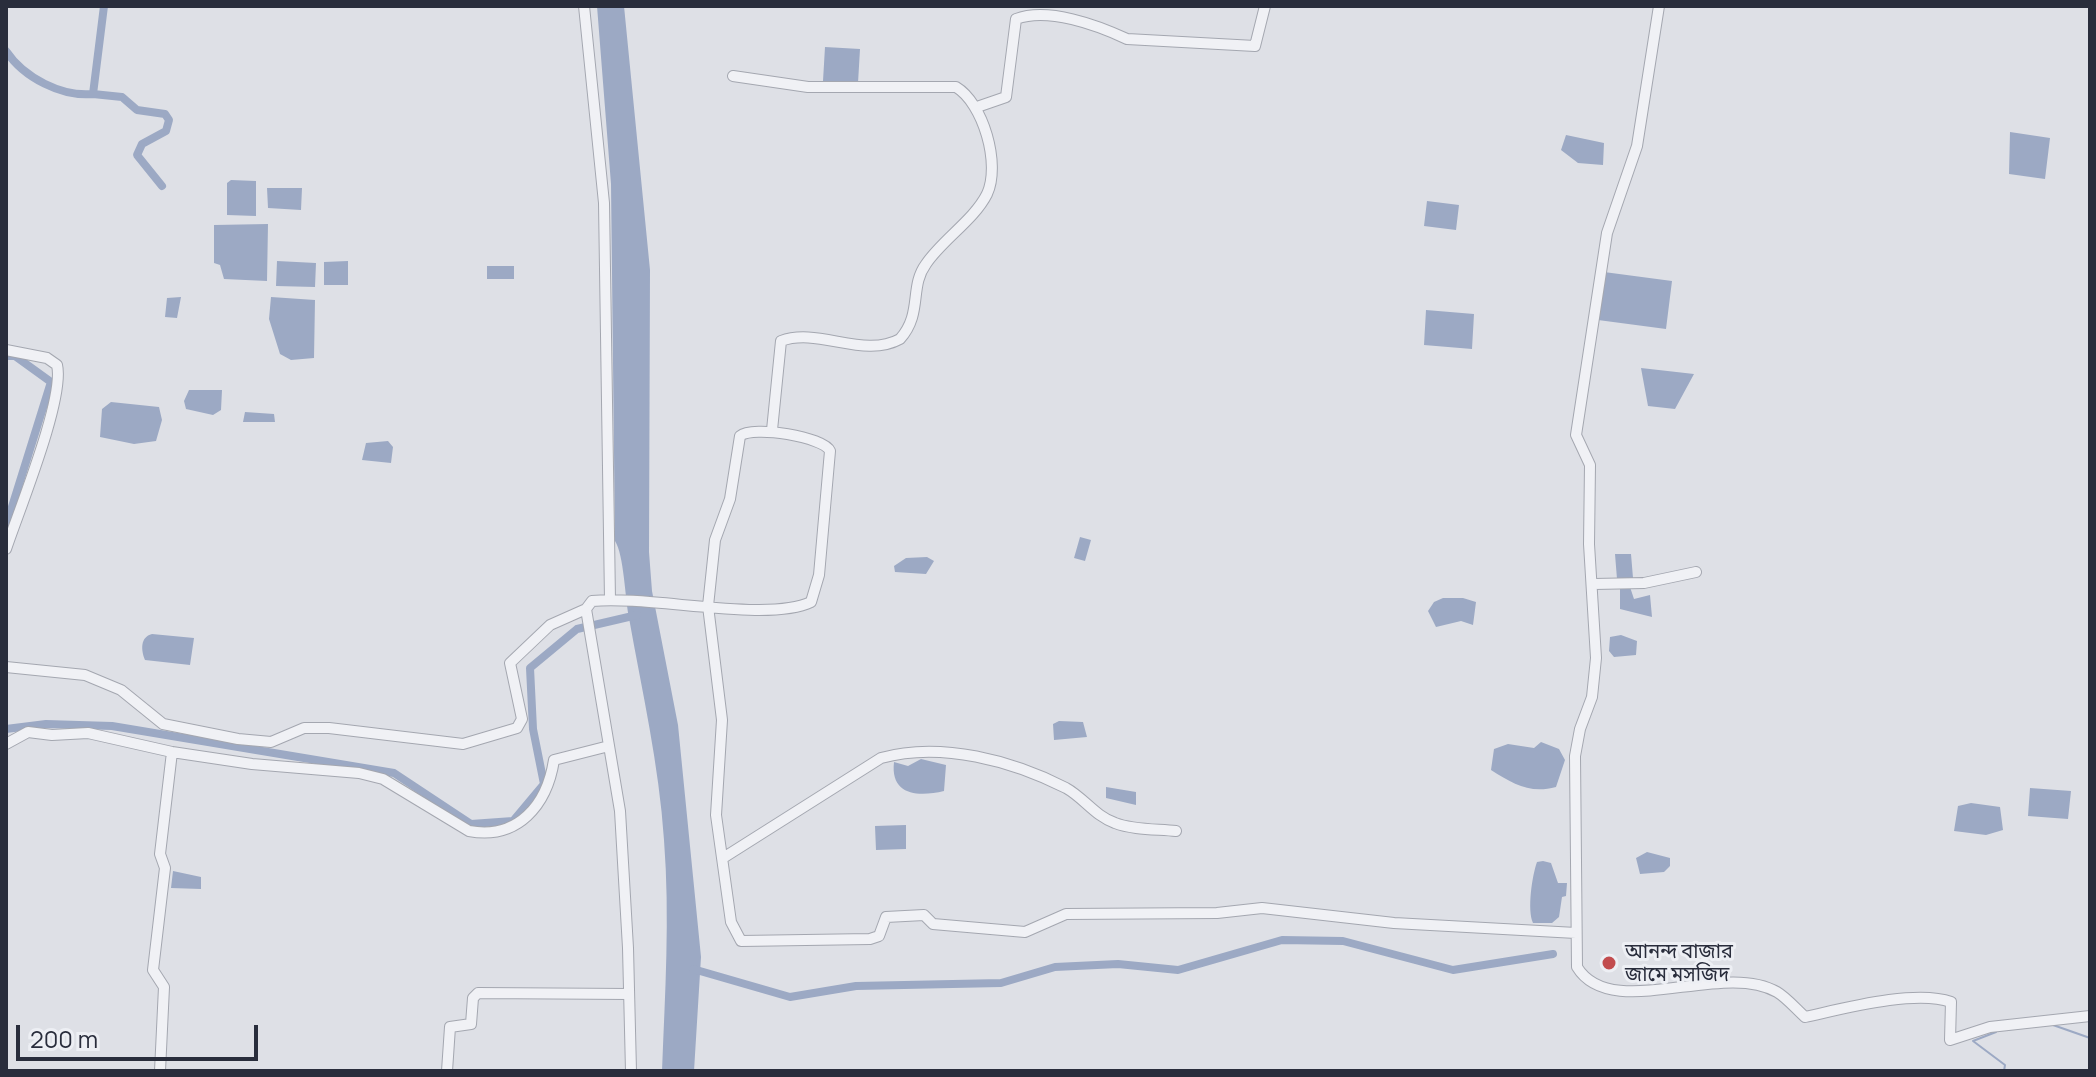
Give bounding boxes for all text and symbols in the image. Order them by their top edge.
place label: আনন্দ বাজার জামে মসজিদ [1625,940,1733,987]
marker: আনন্দ বাজার জামে মসজিদ [1600,954,1618,972]
scale bar [20,1009,262,1059]
text: 200 m [30,1022,98,1055]

